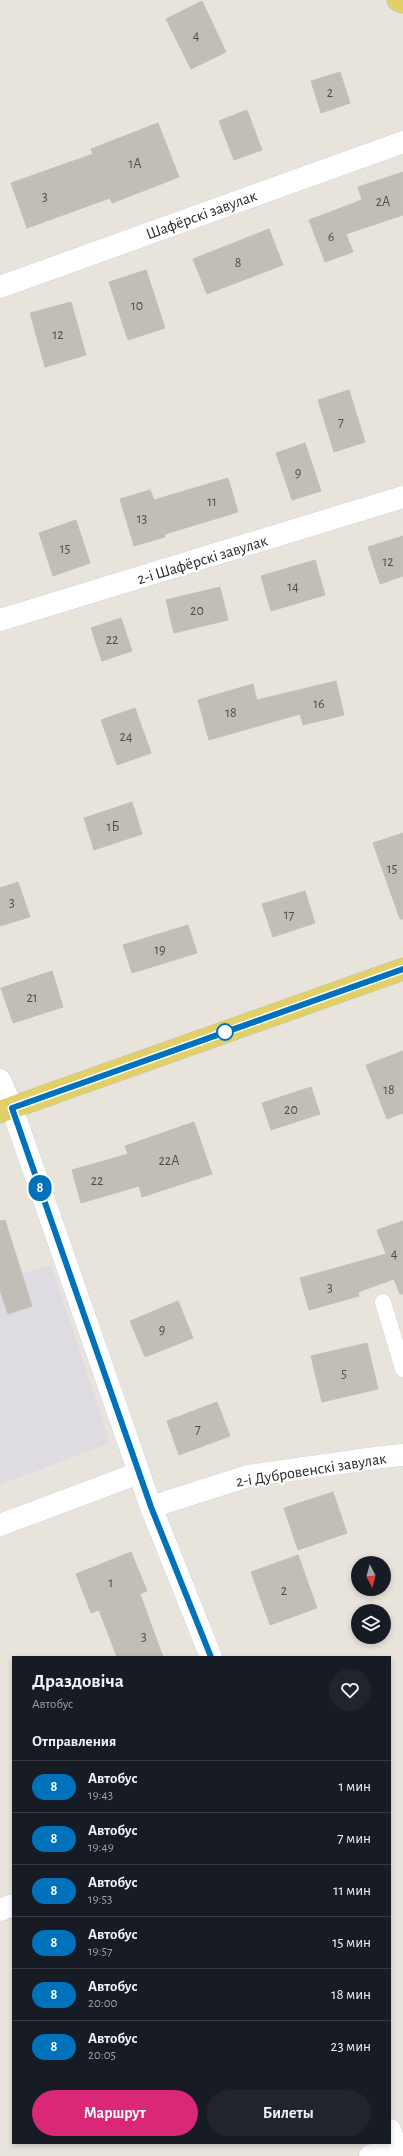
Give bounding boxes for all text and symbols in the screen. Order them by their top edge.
house number: 4 [193,29,200,43]
house number: 2 [327,86,333,100]
house number: 1А [128,157,142,171]
street label: Шафёрскі завулак [144,187,260,243]
house number: 3 [42,190,48,204]
house number: 2А [376,195,390,209]
house number: 6 [328,230,334,244]
house number: 8 [235,256,241,270]
house number: 10 [131,299,143,313]
house number: 12 [52,328,64,342]
house number: 7 [338,415,344,429]
house number: 9 [295,466,301,480]
house number: 11 [207,495,217,509]
house number: 13 [137,512,148,526]
street label: 2-і Шафёрскі завулак [135,532,270,588]
house number: 15 [60,542,70,556]
house number: 12 [382,555,394,569]
house number: 14 [287,580,299,594]
house number: 20 [190,604,204,618]
house number: 22 [106,633,118,647]
house number: 16 [313,697,325,711]
house number: 18 [225,706,237,720]
house number: 24 [119,730,133,744]
house number: 1Б [107,820,119,834]
house number: 15 [387,862,397,876]
house number: 3 [9,896,15,910]
house number: 17 [284,908,294,922]
house number: 19 [154,943,166,957]
house number: 21 [26,991,38,1005]
unlabelled marker [216,1023,234,1041]
house number: 18 [383,1083,395,1097]
house number: 20 [284,1103,298,1117]
house number: 22А [159,1154,179,1168]
house number: 22 [91,1174,103,1188]
line badge: 8 [27,1175,53,1201]
text: 8 [37,1181,43,1195]
house number: 4 [391,1247,398,1261]
house number: 3 [327,1281,333,1295]
house number: 9 [159,1323,165,1337]
house number: 5 [341,1367,347,1381]
house number: 7 [195,1422,201,1436]
street label: 2-і Дубровенскі завулак [235,1450,388,1491]
north arrow [351,1556,391,1596]
map controls [351,1556,391,1644]
house number: 1 [109,1576,113,1590]
house number: 2 [281,1584,287,1598]
button: layers [351,1604,391,1644]
house number: 3 [141,1630,147,1644]
button: heart [329,1669,371,1711]
text: Драздовіча [32,1672,124,1691]
text: Автобус [32,1698,73,1711]
text: Отправления [32,1734,116,1749]
text: Автобус [88,1771,138,1786]
text: 1 мин [338,1779,371,1794]
text: 8 [51,1780,57,1794]
text: 19:43 [88,1789,113,1802]
text: Автобус [88,1823,138,1838]
text: 7 мин [337,1831,371,1846]
text: 8 [51,1832,57,1846]
text: 19:49 [88,1841,114,1854]
text: Автобус [88,1875,138,1890]
text: 11 мин [333,1883,371,1898]
text: 8 [51,1884,57,1898]
text: 19:53 [88,1893,112,1906]
text: Автобус [88,1927,138,1942]
text: 15 мин [332,1935,371,1950]
text: 8 [51,1936,57,1950]
text: 19:57 [88,1945,112,1958]
text: Автобус [88,1979,138,1994]
text: 18 мин [331,1987,371,2002]
text: 8 [51,1988,57,2002]
text: 20:00 [88,1997,117,2010]
text: Автобус [88,2031,138,2046]
text: 23 мин [331,2039,371,2054]
text: 8 [51,2040,57,2054]
text: 20:05 [88,2049,116,2062]
button: Маршрут [32,2090,198,2136]
button: Билеты [206,2090,371,2136]

